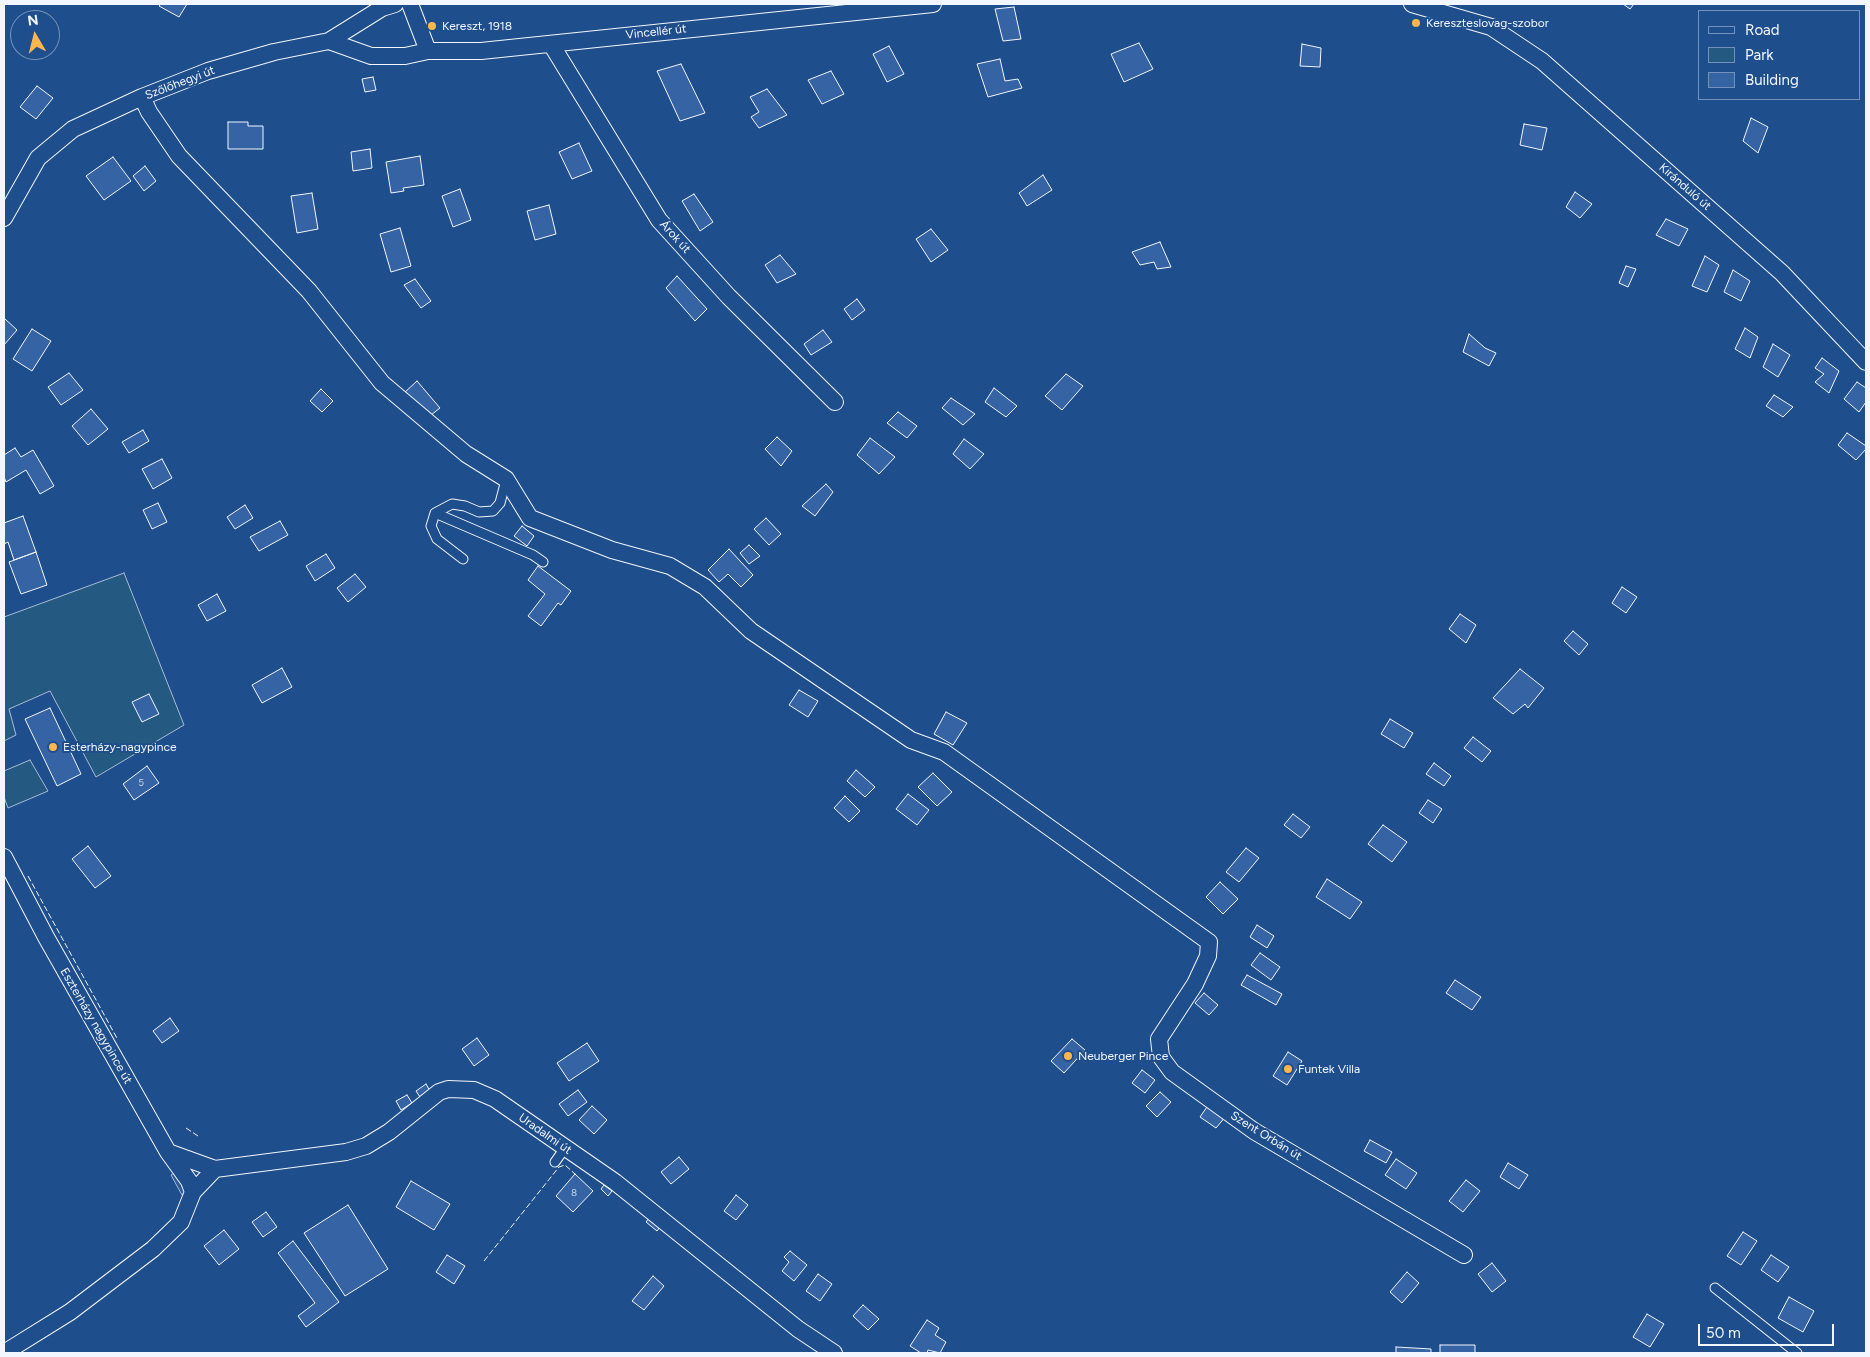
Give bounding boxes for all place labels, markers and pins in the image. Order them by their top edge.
place label: Kereszteslovag-szobor [1426,16,1549,30]
marker: Kereszteslovag-szobor [1410,17,1422,29]
place label: Kereszt, 1918 [442,19,512,33]
marker: Kereszt, 1918 [426,20,438,32]
place label: Esterházy-nagypince [63,740,177,754]
marker: Esterházy-nagypince [47,741,59,753]
place label: Neuberger Pince [1078,1049,1168,1063]
marker: Neuberger Pince [1062,1050,1074,1062]
place label: Funtek Villa [1298,1062,1360,1076]
marker: Funtek Villa [1282,1063,1294,1075]

